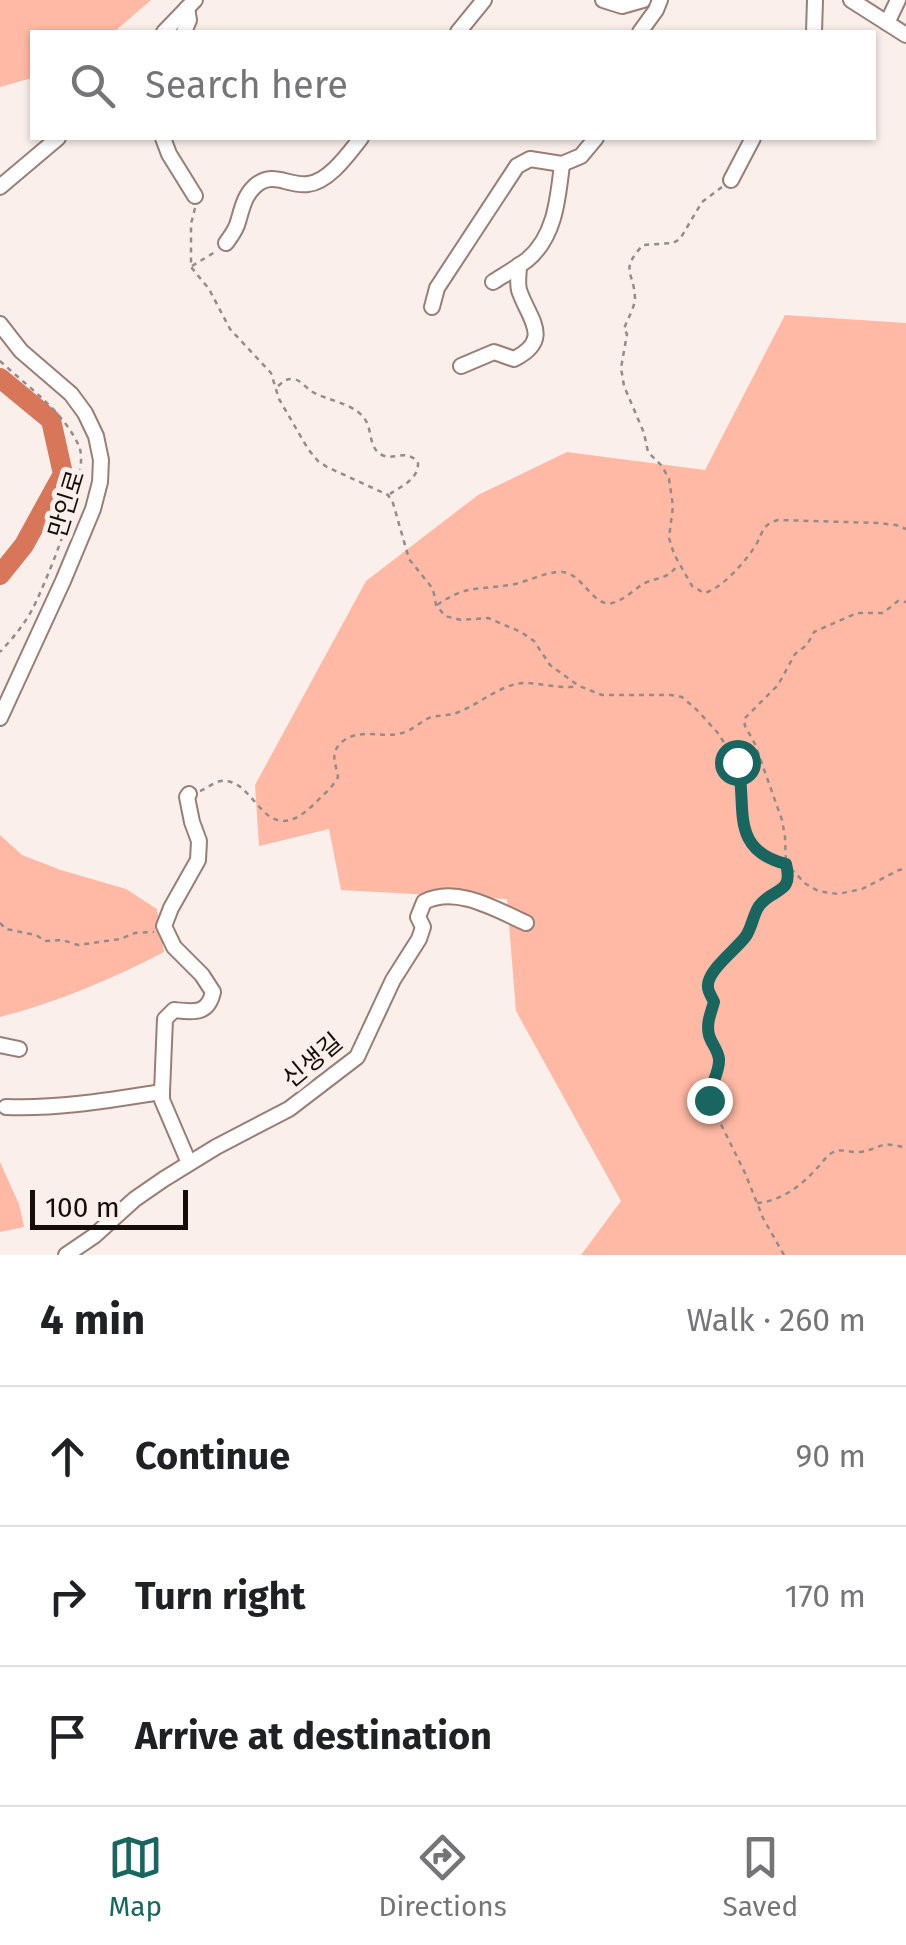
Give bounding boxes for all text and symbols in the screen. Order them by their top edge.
search box [30,30,876,140]
icon: search [65,58,120,113]
text: Search here [145,62,348,108]
street label: 만인로 [43,467,91,542]
route start [715,740,761,786]
street label: 신생길 [277,1027,349,1094]
route end [687,1078,733,1124]
scale bar [30,1185,188,1230]
text: 100 m [45,1191,120,1224]
text: 4 min [40,1295,145,1345]
text: Walk · 260 m [686,1301,866,1339]
icon: ahead [40,1429,95,1484]
text: Continue [135,1433,290,1479]
text: 90 m [795,1437,866,1475]
icon: right [40,1569,95,1624]
text: Turn right [135,1573,305,1619]
text: 170 m [785,1577,866,1615]
icon: arrive [40,1709,95,1764]
text: Arrive at destination [135,1713,492,1759]
tab: Map [108,1830,163,1923]
tab: Directions [378,1830,507,1923]
tab: Saved [722,1830,798,1923]

